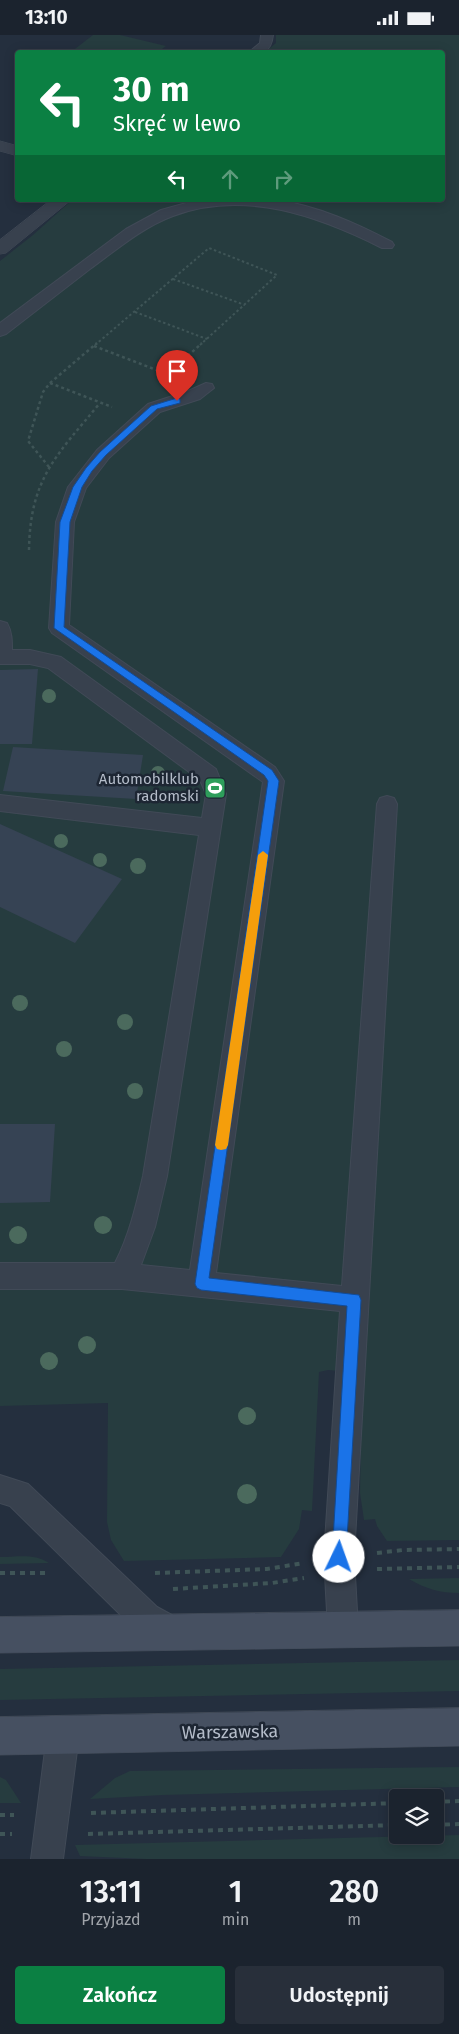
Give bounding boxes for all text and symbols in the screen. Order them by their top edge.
text: 13:10 [25,6,68,29]
text: 30 m [113,68,190,110]
icon: left [30,70,95,135]
text: Skręć w lewo [113,110,241,137]
icon: left [163,165,191,193]
icon: ahead [216,165,244,193]
icon: right [269,165,297,193]
pin [156,350,198,401]
icon: arrive [163,357,191,385]
place label: Automobilklub radomski [99,770,199,805]
sports icon: Automobilklub radomski [203,776,227,800]
position arrow [312,1530,364,1582]
street label: Warszawska [182,1720,278,1744]
map controls [389,1789,444,1844]
button: layers [389,1789,444,1844]
text: 13:11 [80,1874,142,1910]
text: 1 [229,1874,242,1910]
text: 280 [329,1874,379,1910]
text: Przyjazd [81,1910,141,1929]
text: min [222,1910,249,1929]
text: m [347,1910,361,1929]
button: Zakończ [15,1966,225,2024]
button: Udostępnij [235,1966,444,2024]

